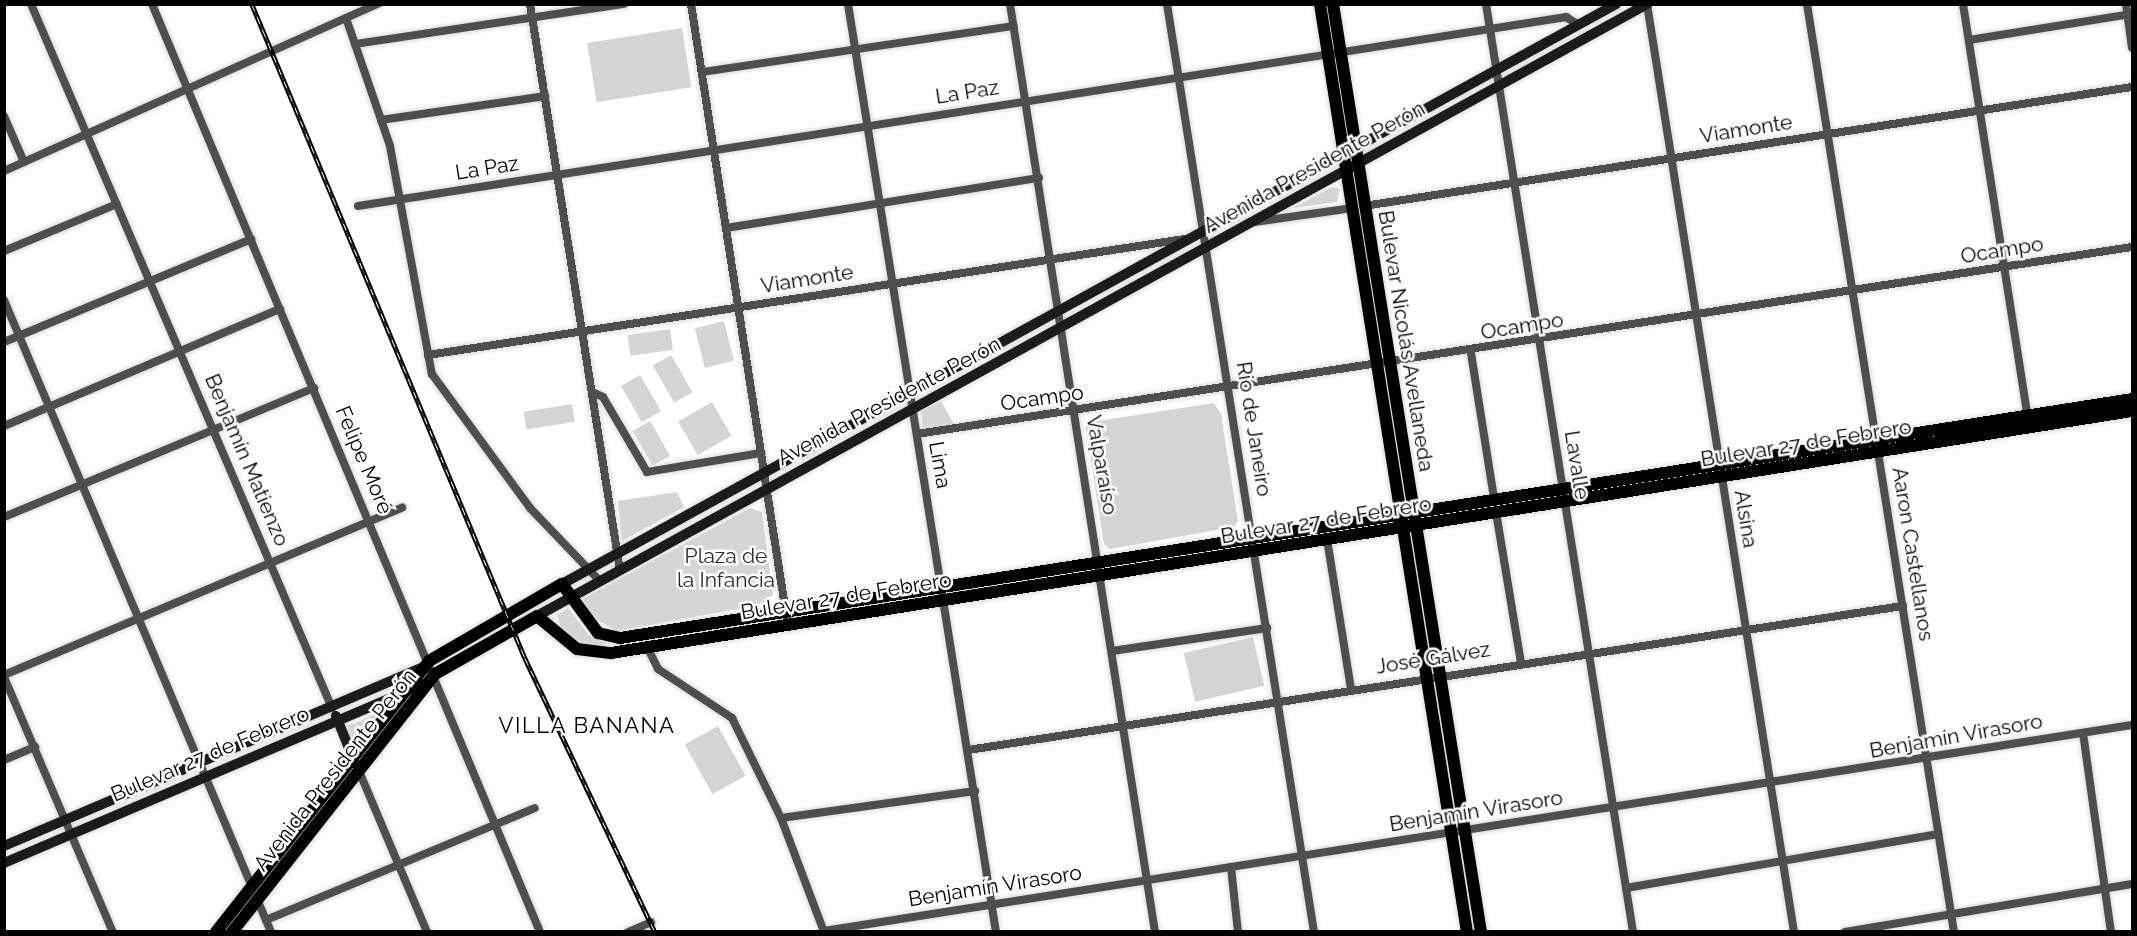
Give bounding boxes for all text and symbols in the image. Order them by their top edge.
street label: La Paz [934,75,1000,109]
street label: Avenida Presidente Perón [1199,96,1429,238]
street label: Viamonte [1698,109,1794,149]
street label: La Paz [454,151,520,185]
street label: Bulevar Nicolás Avellaneda [1373,208,1439,474]
street label: Ocampo [1959,231,2045,269]
street label: Viamonte [759,259,855,299]
street label: Ocampo [1479,307,1565,345]
street label: Avenida Presidente Perón [773,331,1005,471]
street label: Río de Janeiro [1231,359,1277,499]
street label: Benjamín Matienzo [199,370,295,550]
street label: Ocampo [999,380,1085,416]
street label: Felipe Moré [330,402,398,518]
street label: Valparaíso [1081,413,1123,517]
street label: Bulevar 27 de Febrero [1699,414,1913,472]
street label: Lavalle [1559,429,1595,501]
street label: Lima [923,439,957,491]
street label: Aaron Castellanos [1887,465,1939,643]
street label: Alsina [1729,488,1763,550]
street label: Bulevar 27 de Febrero [1219,491,1433,549]
park label: Plaza de la Infancia [677,543,775,593]
street label: Bulevar 27 de Febrero [739,567,953,625]
street label: José Gálvez [1374,637,1492,679]
street label: Avenida Presidente Perón [248,664,422,876]
street label: Bulevar 27 de Febrero [107,701,313,807]
street label: Benjamín Virasoro [1867,708,2045,764]
district label: VILLA BANANA [498,713,676,739]
street label: Benjamín Virasoro [1387,785,1565,837]
street label: Benjamín Virasoro [906,860,1084,912]

